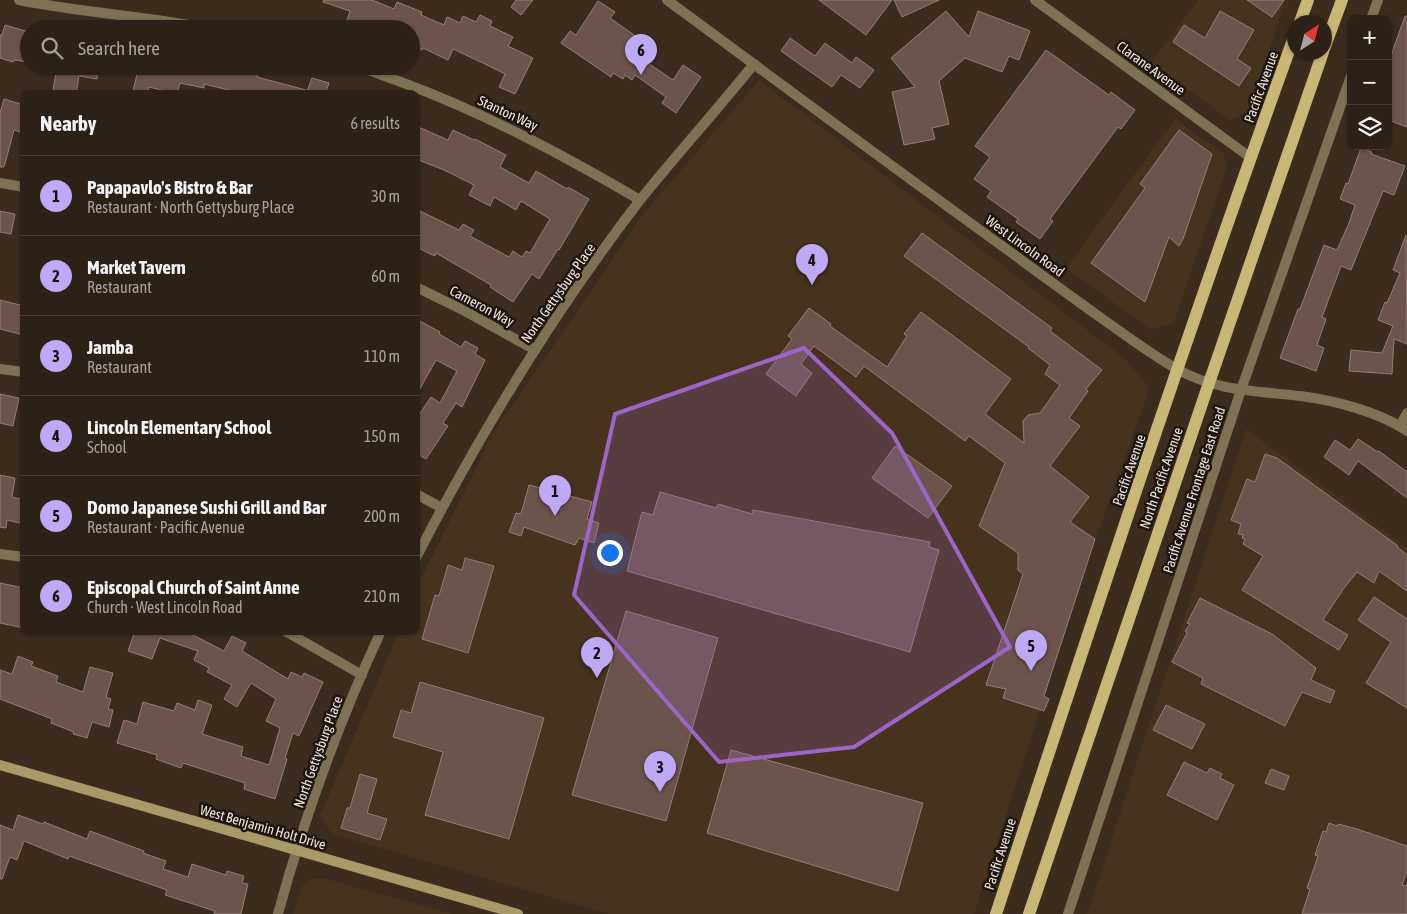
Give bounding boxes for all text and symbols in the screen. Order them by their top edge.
north arrow [1287,15,1332,60]
map controls [1347,15,1392,150]
button: + [1347,15,1392,60]
search box [20,20,420,75]
icon: search [38,34,66,62]
pin: 6 [625,34,657,75]
text: Search here [78,37,160,59]
street label: Clarane Avenue [1114,38,1188,98]
street label: Pacific Avenue [1241,49,1281,125]
button: − [1347,60,1392,105]
street label: Stanton Way [475,92,541,134]
button: layers [1347,105,1392,150]
text: Nearby [40,111,96,135]
text: 6 results [350,114,400,132]
text: Papapavlo's Bistro & Bar [87,176,252,198]
text: 1 [52,187,60,205]
text: 30 m [371,187,400,205]
text: Restaurant · North Gettysburg Place [87,198,294,216]
street label: West Lincoln Road [983,212,1067,280]
street label: North Gettysburg Place [518,240,598,346]
pin: 4 [796,244,828,285]
text: Market Tavern [87,256,186,278]
text: 2 [52,267,60,285]
text: 60 m [371,267,400,285]
text: Restaurant [87,278,152,296]
street label: Cameron Way [447,282,517,330]
text: Jamba [87,336,133,358]
text: 3 [52,347,60,365]
text: 110 m [364,347,400,365]
text: Restaurant [87,358,152,376]
street label: Pacific Avenue Frontage East Road [1160,405,1228,575]
text: Lincoln Elementary School [87,416,271,438]
street label: North Pacific Avenue [1136,425,1186,531]
text: 4 [52,427,60,445]
text: 150 m [364,427,400,445]
street label: Pacific Avenue [1109,432,1149,508]
text: School [87,438,127,456]
pin: 1 [539,475,571,516]
text: Domo Japanese Sushi Grill and Bar [87,496,326,518]
text: 5 [52,507,60,525]
text: 200 m [364,507,400,525]
text: Restaurant · Pacific Avenue [87,518,245,536]
your location [597,540,623,566]
text: Episcopal Church of Saint Anne [87,576,300,598]
text: 6 [52,587,60,605]
text: 210 m [364,587,400,605]
text: Church · West Lincoln Road [87,598,243,616]
pin: 5 [1015,630,1047,671]
pin: 2 [581,637,613,678]
street label: North Gettysburg Place [290,694,346,810]
pin: 3 [644,751,676,792]
street label: West Benjamin Holt Drive [198,801,328,853]
street label: Pacific Avenue [981,816,1019,892]

